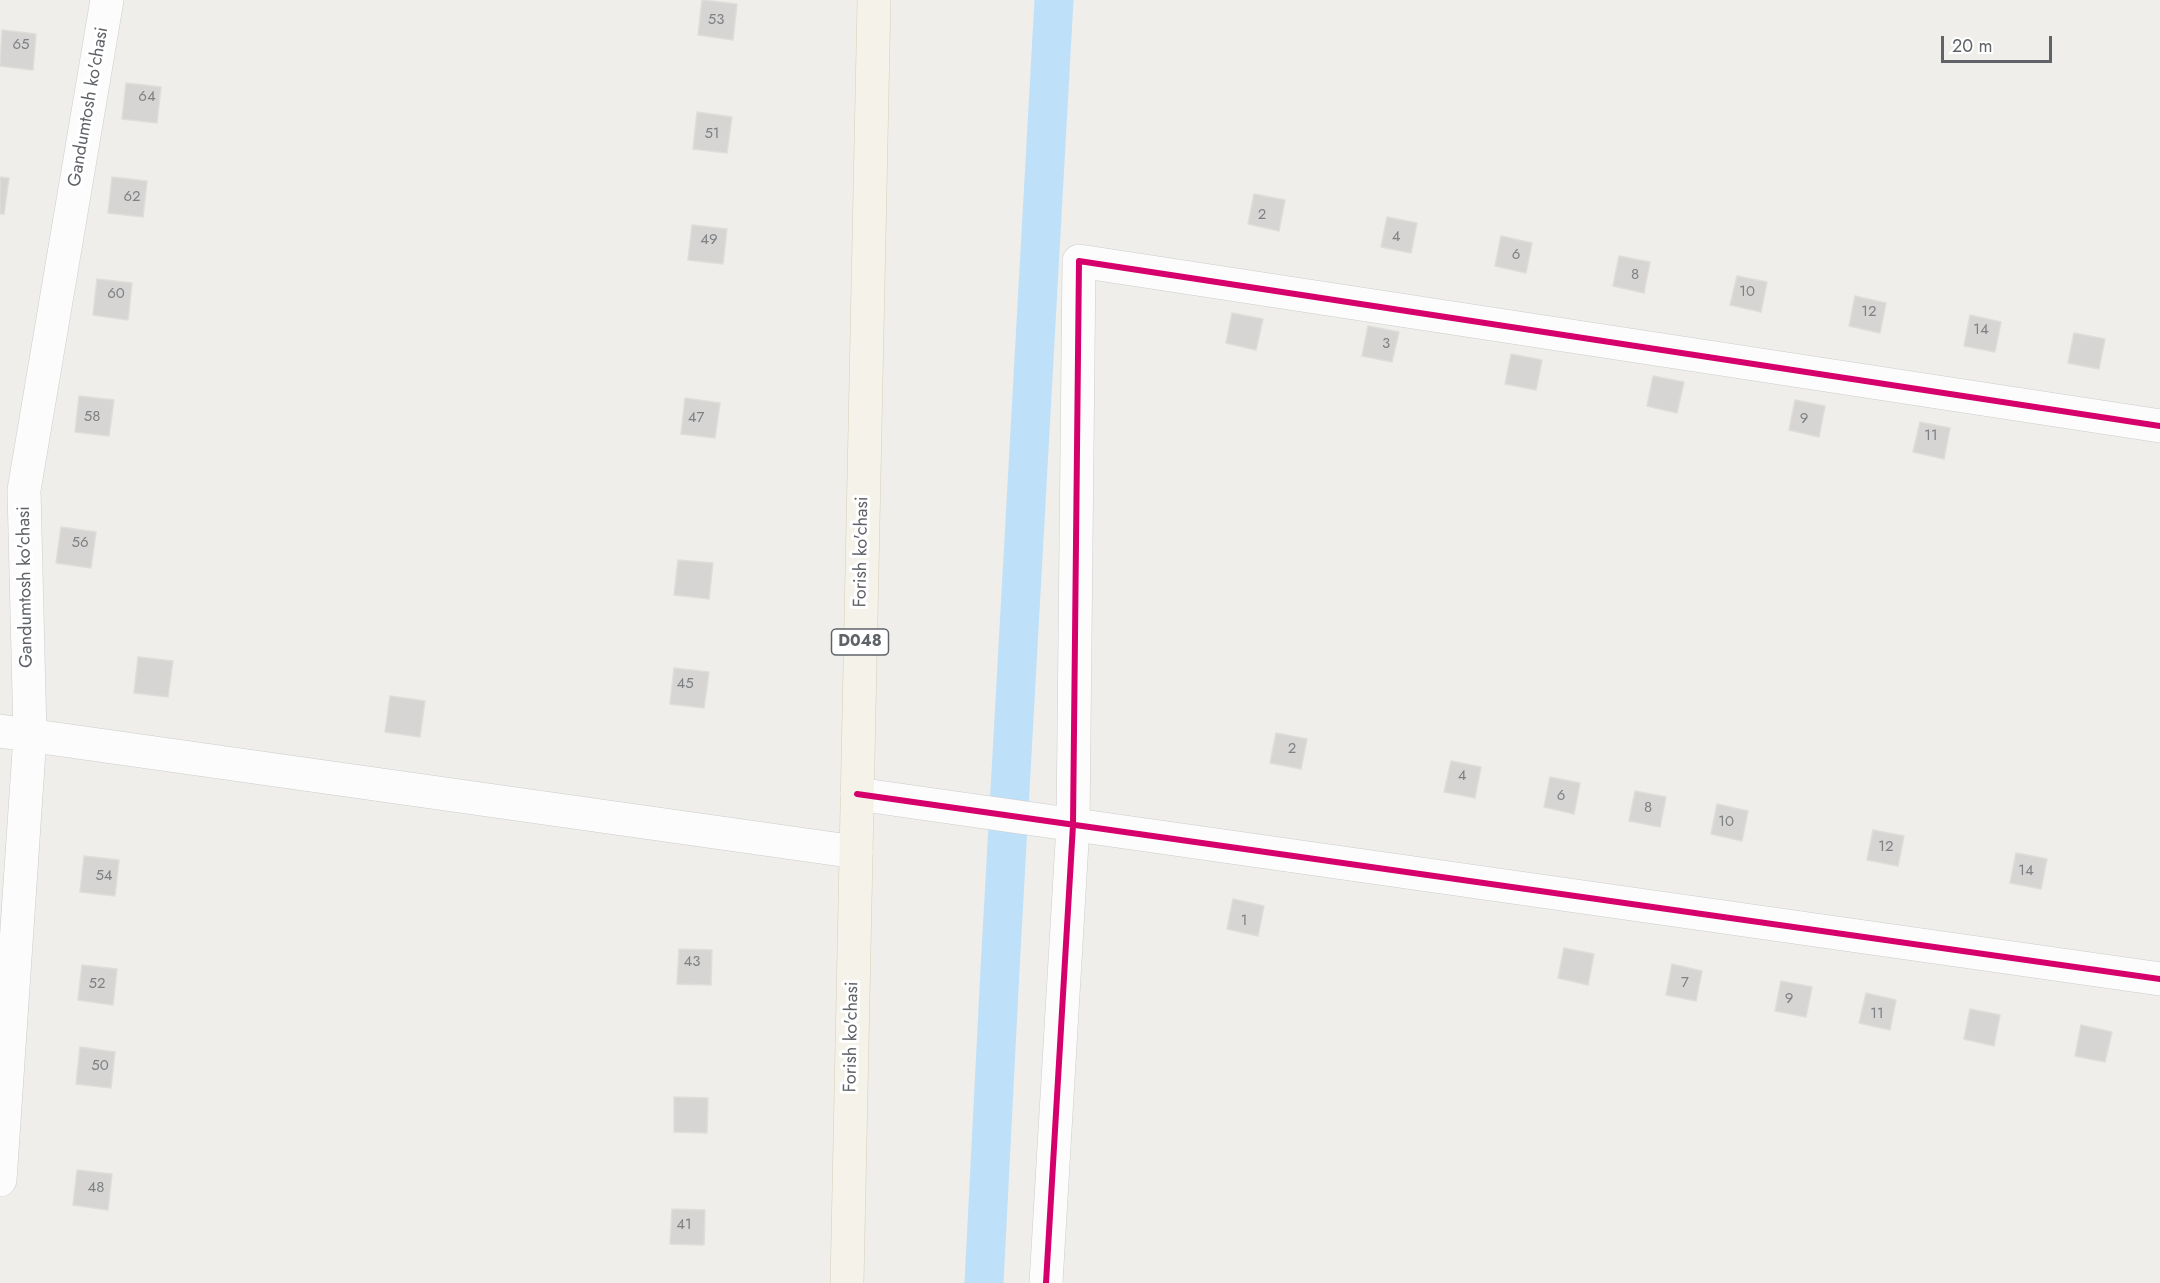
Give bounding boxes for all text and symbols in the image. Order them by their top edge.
house number: 53 [708,11,724,29]
scale bar [1944,24,2055,62]
street label: Gandumtosh ko'chasi [64,25,114,189]
text: 20 m [1952,33,1992,59]
house number: 65 [12,36,30,54]
house number: 64 [138,88,156,106]
house number: 51 [704,125,720,143]
house number: 62 [123,188,141,206]
house number: 2 [1258,206,1266,224]
house number: 4 [1392,228,1400,246]
house number: 49 [700,231,718,249]
house number: 6 [1512,246,1520,264]
house number: 8 [1631,266,1639,284]
house number: 10 [1739,283,1755,301]
house number: 60 [107,285,125,303]
house number: 12 [1861,303,1877,321]
house number: 14 [1973,321,1989,339]
house number: 3 [1382,335,1390,353]
house number: 58 [84,408,100,426]
house number: 47 [688,409,704,427]
house number: 9 [1800,410,1808,428]
house number: 11 [1924,427,1938,445]
street label: Forish ko'chasi [850,496,874,608]
street label: Gandumtosh ko'chasi [14,506,38,668]
house number: 56 [71,534,89,552]
road number: D048 [832,629,888,655]
house number: 45 [676,675,694,693]
house number: 2 [1288,740,1296,758]
house number: 4 [1458,767,1466,785]
house number: 6 [1557,787,1565,805]
house number: 8 [1644,799,1652,817]
house number: 10 [1718,813,1734,831]
house number: 12 [1878,838,1894,856]
house number: 14 [2018,862,2034,880]
house number: 54 [95,867,113,885]
house number: 1 [1241,912,1247,930]
house number: 43 [684,953,700,971]
house number: 7 [1681,974,1689,992]
house number: 52 [89,975,105,993]
street label: Forish ko'chasi [840,981,864,1093]
house number: 9 [1785,990,1793,1008]
house number: 11 [1870,1005,1884,1023]
house number: 50 [91,1057,109,1075]
house number: 48 [88,1179,104,1197]
house number: 41 [676,1216,692,1234]

